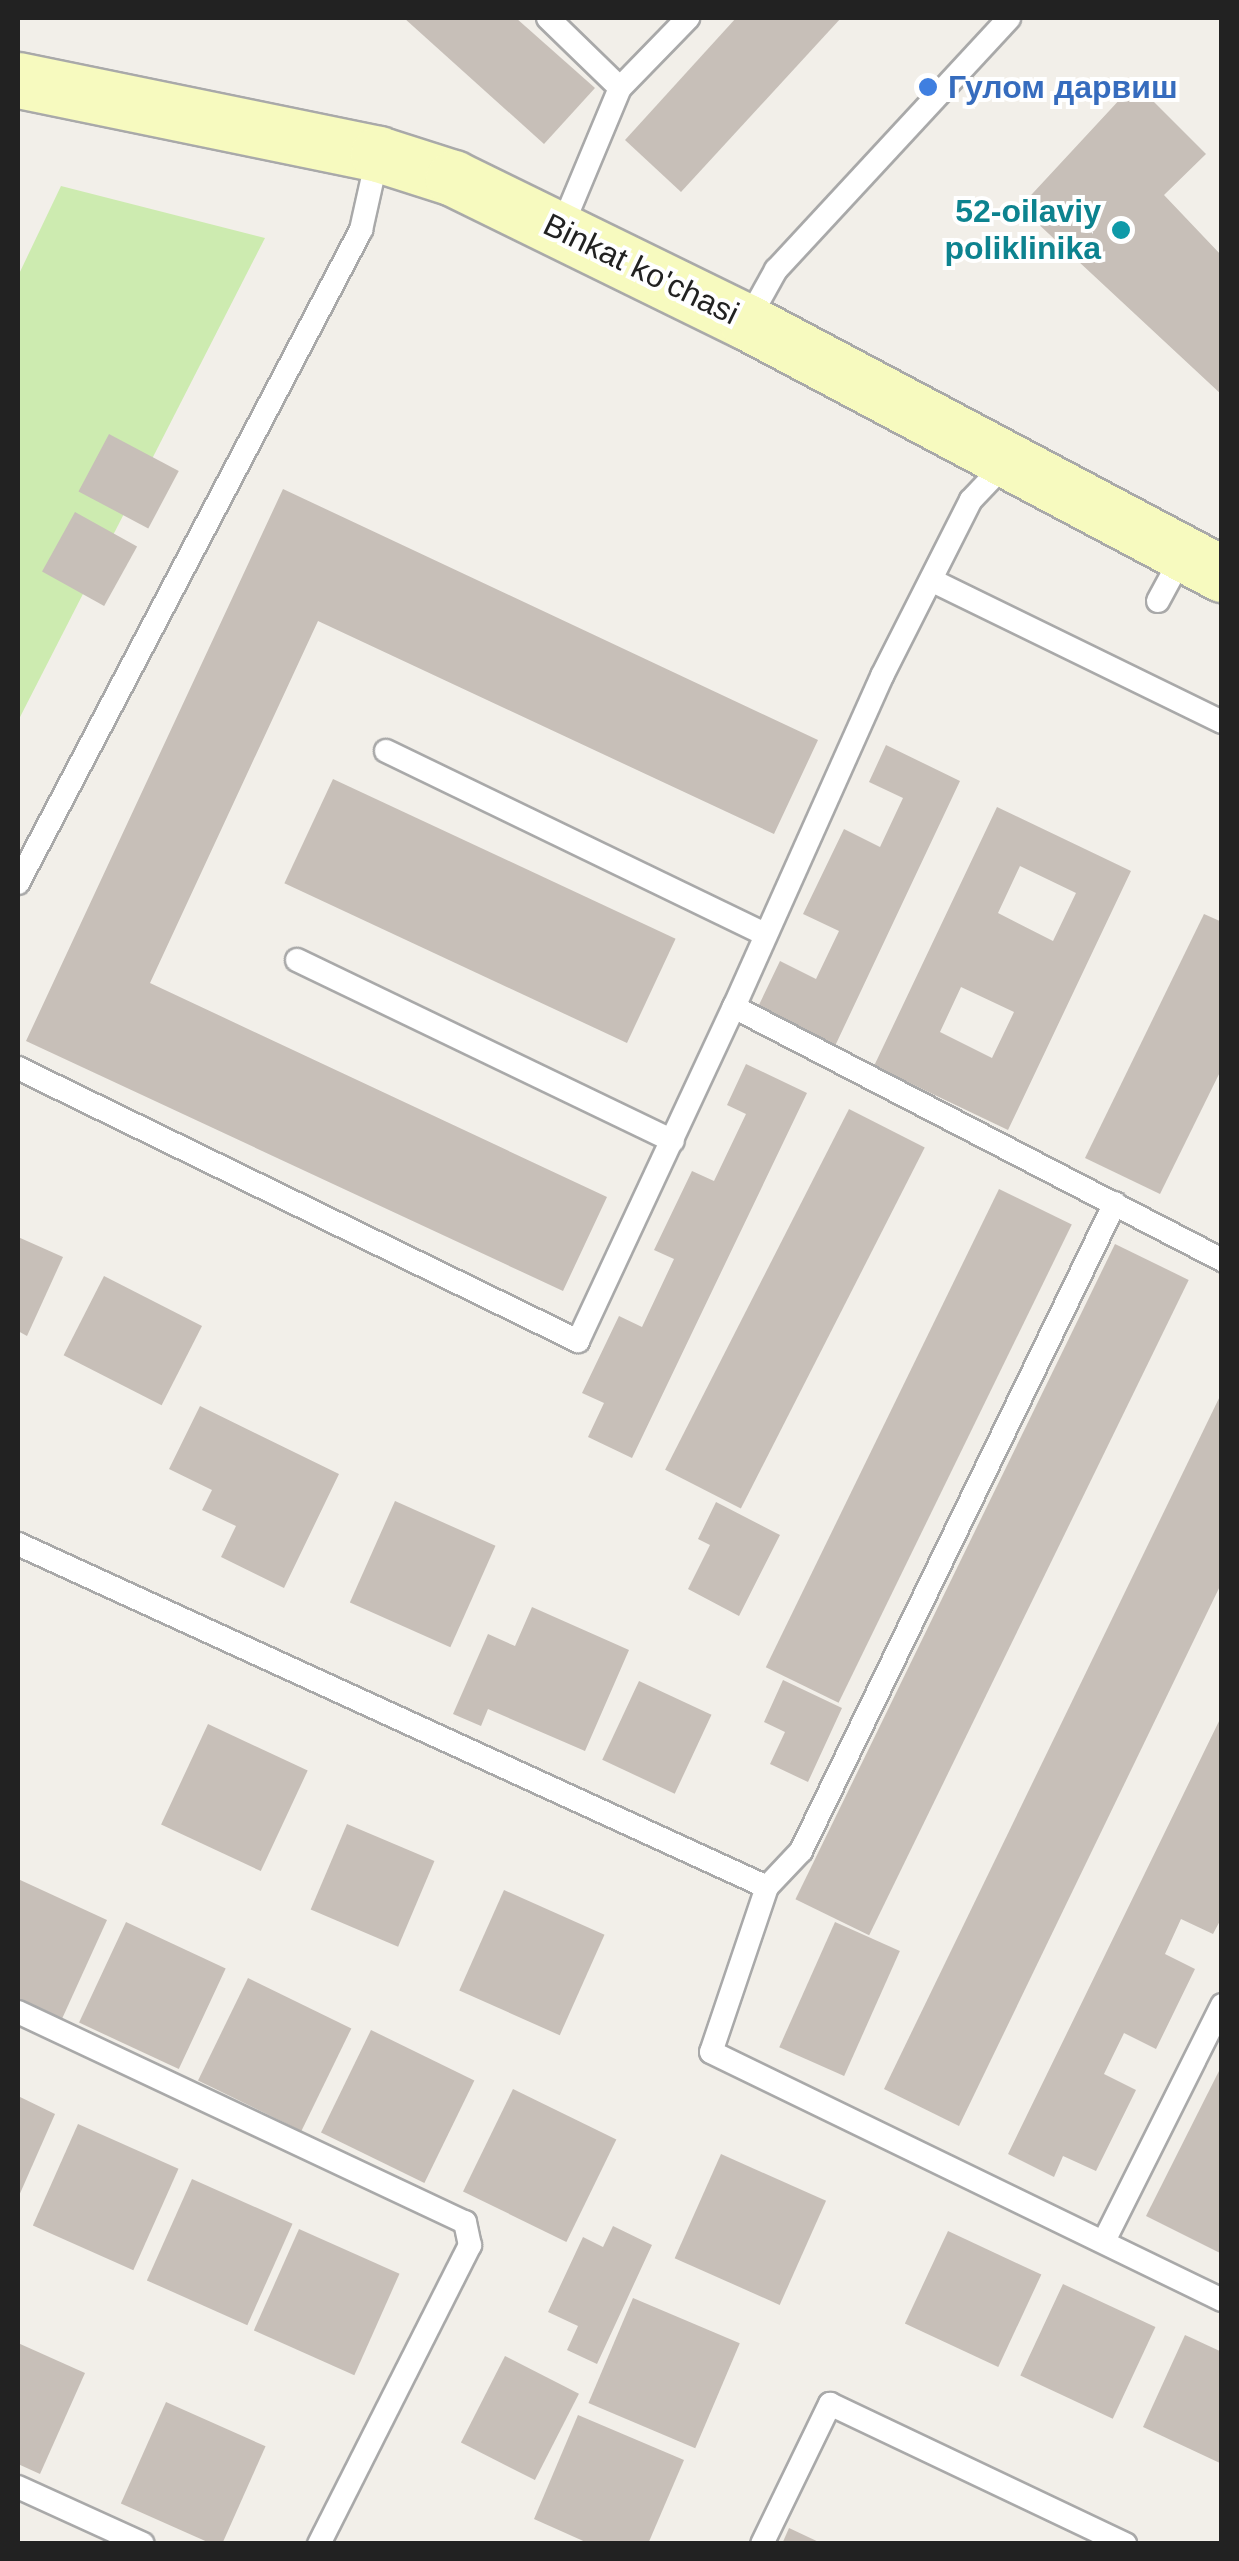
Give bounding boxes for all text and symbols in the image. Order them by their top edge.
place label: Гулом дарвиш [948,68,1178,106]
marker: Гулом дарвиш [917,76,939,98]
place label: 52-oilaviy poliklinika [945,193,1101,268]
street label: Binkat ko'chasi [537,205,745,333]
marker: 52-oilaviy poliklinika [1110,219,1132,241]

